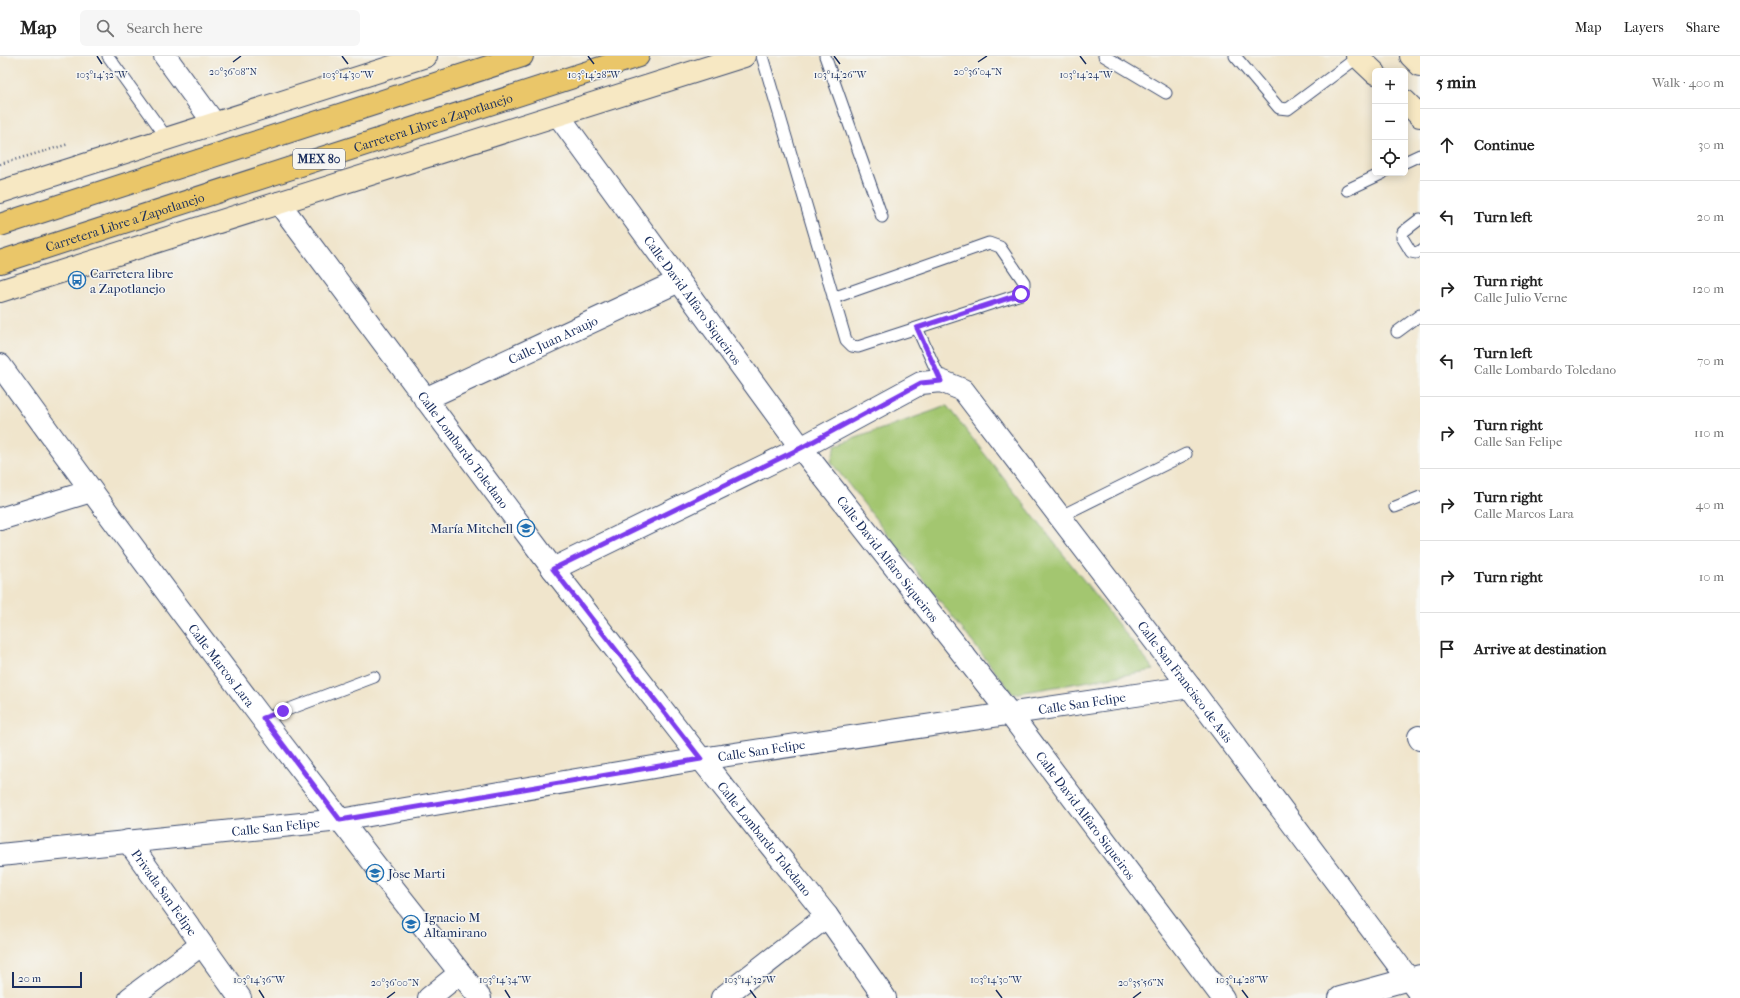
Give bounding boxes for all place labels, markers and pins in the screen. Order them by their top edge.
place label: Carretera libre a Zapotlanejo [90,266,174,296]
bus stop icon: Carretera libre a Zapotlanejo [67,270,87,290]
school or university icon: María Mitchell [516,518,536,538]
place label: María Mitchell [430,521,513,536]
school or university icon: Jose Marti [365,863,385,883]
place label: Jose Marti [387,866,445,881]
place label: Ignacio M Altamirano [423,910,487,940]
school or university icon: Ignacio M Altamirano [401,914,421,934]

